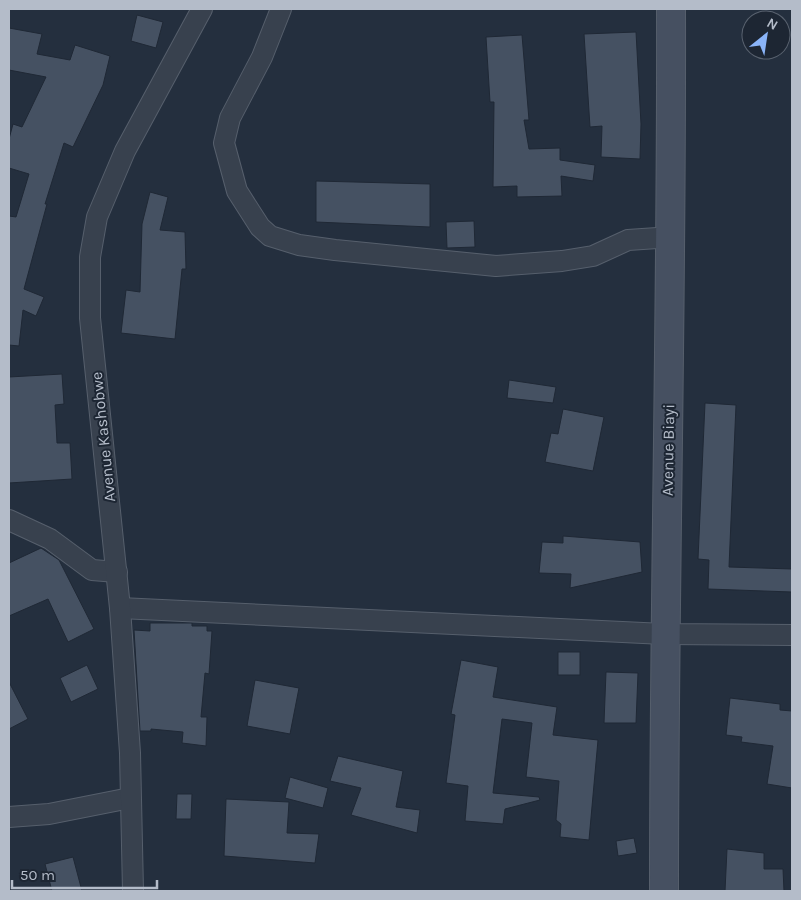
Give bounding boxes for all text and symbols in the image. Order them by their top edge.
north arrow [741,10,791,60]
text: N [764,14,781,34]
street label: Avenue Kashobwe [87,371,119,503]
street label: Avenue Biayi [658,404,678,496]
scale bar [12,858,158,890]
text: 50 m [20,866,55,884]

